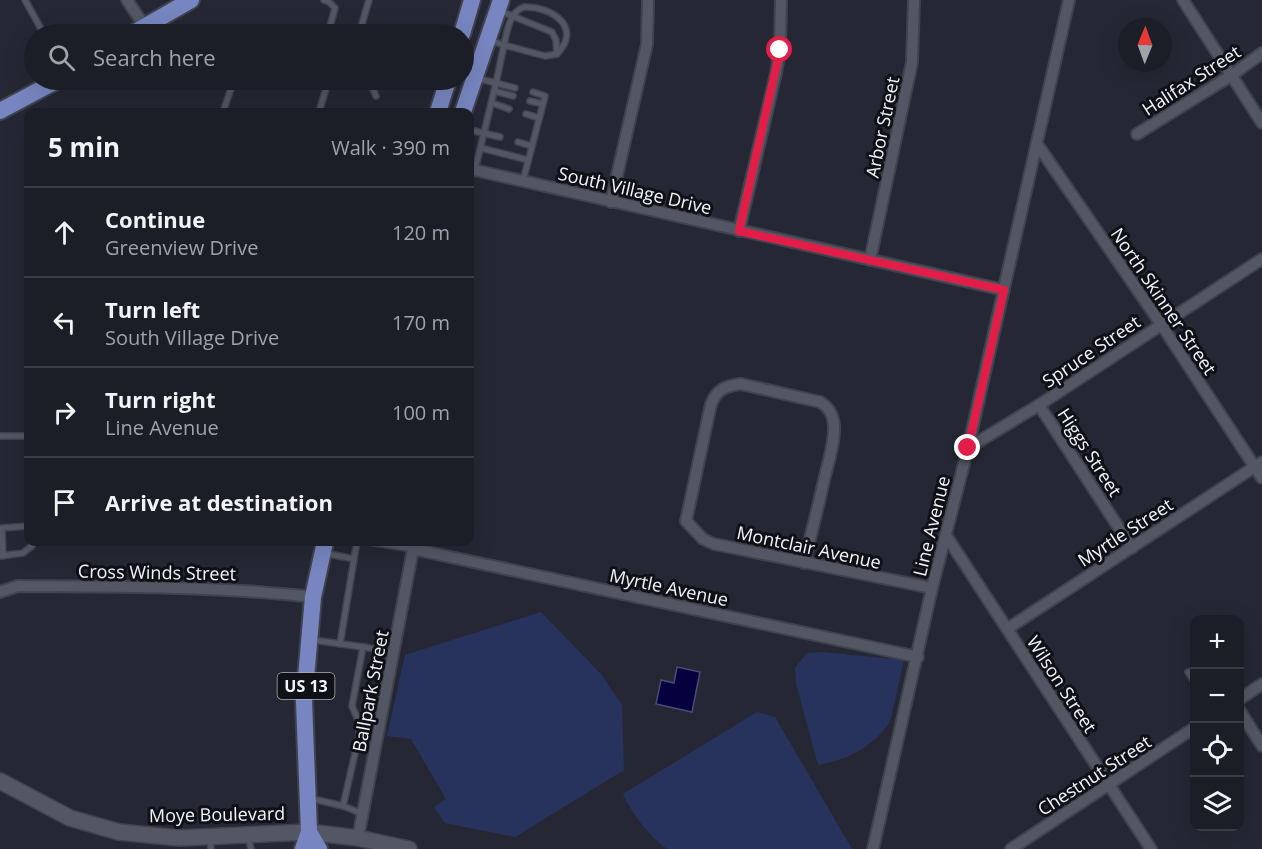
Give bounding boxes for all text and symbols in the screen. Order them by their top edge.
north arrow [1118,18,1172,72]
search box [24,24,474,90]
route start [766,36,792,62]
street label: Halifax Street [1137,39,1245,121]
icon: search [45,41,78,74]
text: Search here [93,42,216,72]
street label: Arbor Street [860,74,904,180]
text: 5 min [48,129,120,165]
text: Walk · 390 m [331,134,450,161]
street label: South Village Drive [556,161,714,219]
text: Continue [105,204,205,234]
icon: ahead [48,216,81,249]
text: 120 m [392,219,450,246]
street label: North Skinner Street [1106,223,1222,379]
text: Greenview Drive [105,234,258,261]
text: Turn left [105,294,200,324]
icon: left [48,306,81,339]
text: 170 m [392,309,450,336]
street label: Spruce Street [1037,309,1145,393]
text: South Village Drive [105,324,279,351]
text: Turn right [105,384,216,414]
icon: right [48,396,81,429]
text: 100 m [392,399,450,426]
street label: Higgs Street [1052,403,1128,501]
text: Line Avenue [105,414,219,441]
route end [954,434,980,460]
street label: Line Avenue [907,473,955,579]
icon: arrive [48,486,81,519]
text: Arrive at destination [105,487,333,517]
street label: Myrtle Street [1073,492,1177,572]
street label: Montclair Avenue [735,520,883,574]
street label: Cross Winds Street [78,559,236,585]
street label: Myrtle Avenue [607,563,731,611]
map controls [1190,615,1244,831]
button: + [1190,615,1244,669]
street label: Ballpark Street [346,628,394,754]
street label: Wilson Street [1022,631,1102,737]
button: − [1190,669,1244,723]
road number: US 13 [278,673,334,699]
button: locate [1190,723,1244,777]
street label: Chestnut Street [1033,729,1155,821]
button: layers [1190,777,1244,831]
street label: Moye Boulevard [149,801,285,827]

